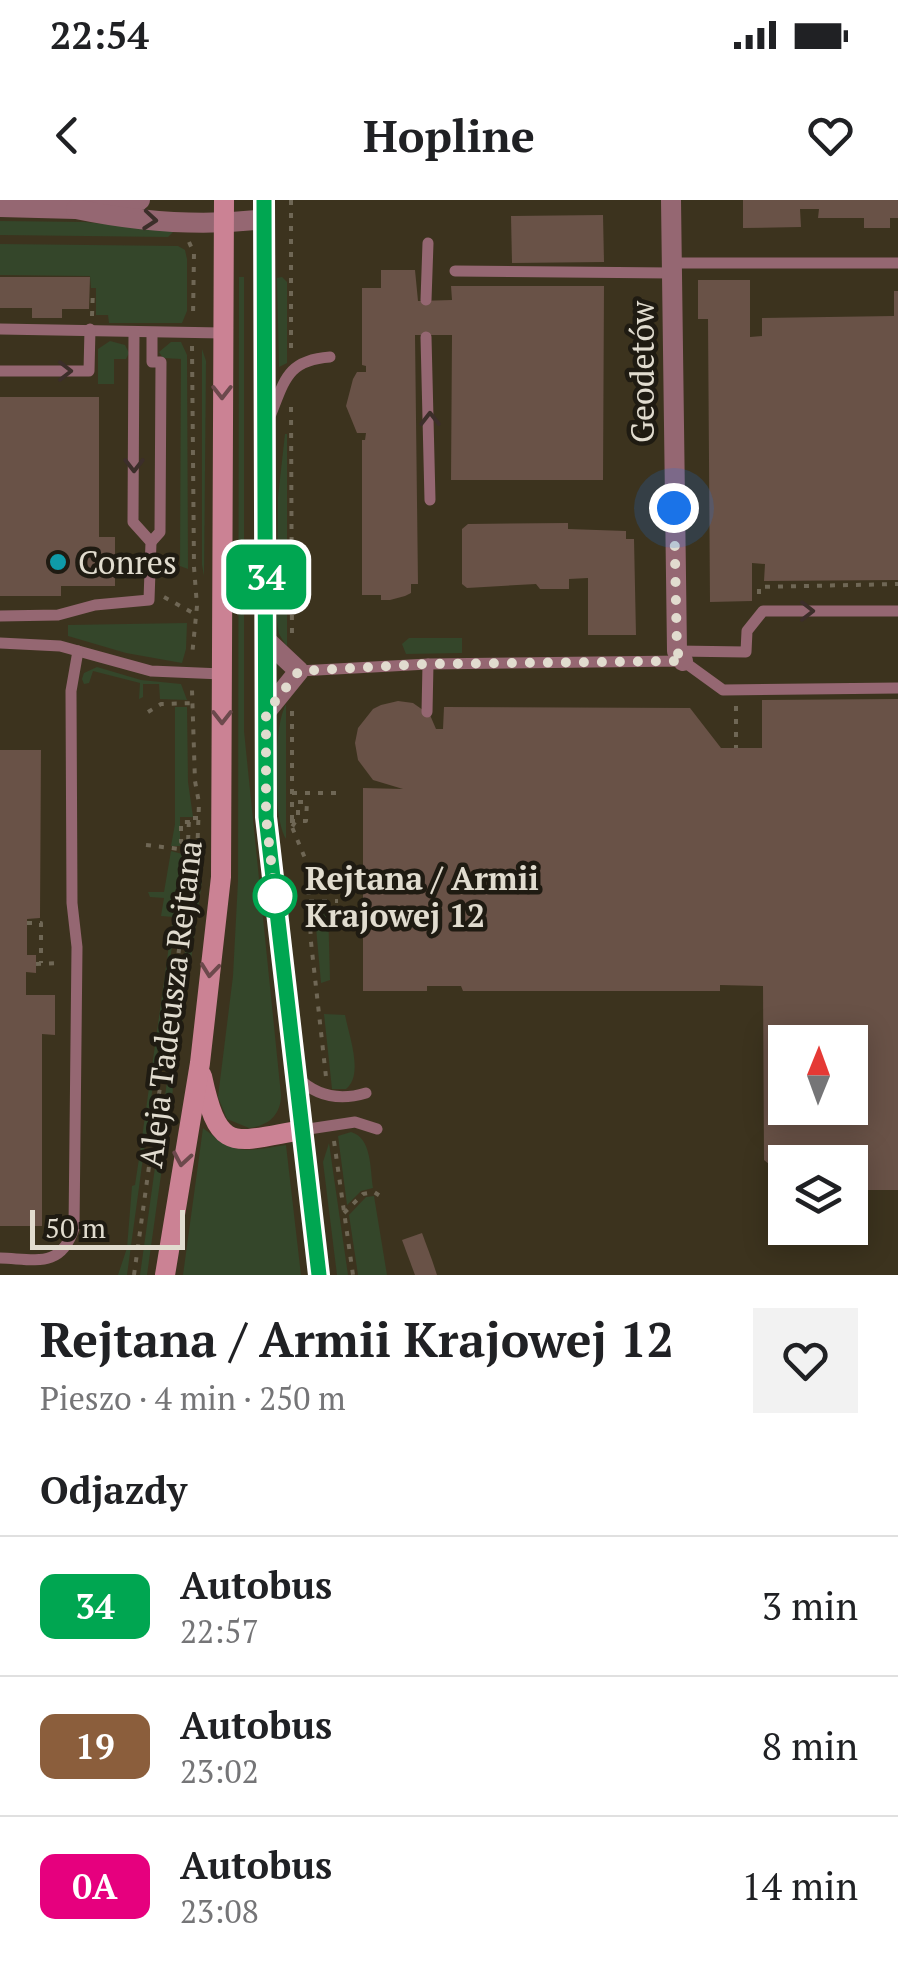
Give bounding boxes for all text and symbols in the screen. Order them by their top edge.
text: 22:54 [50,10,149,60]
text: Hopline [363,105,535,165]
icon: back [40,108,95,163]
icon: heart [803,108,858,163]
one-way arrow [142,209,158,231]
street label: Geodetów [621,300,663,443]
one-way arrow [58,360,74,382]
one-way arrow [211,384,233,400]
one-way arrow [419,410,441,426]
one-way arrow [123,458,145,474]
your location [649,483,699,533]
place label: Conres [78,541,177,583]
line badge: 34 [221,544,311,610]
marker: Conres [47,551,69,573]
text: 34 [246,554,286,600]
one-way arrow [800,600,816,622]
one-way arrow [211,710,233,725]
street label: Aleja Tadeusza Rejtana [129,838,211,1170]
place label: Rejtana / Armii Krajowej 12 [305,857,539,936]
marker: Rejtana / Armii Krajowej 12 [254,875,296,917]
one-way arrow [200,962,221,978]
north arrow [768,1025,868,1125]
map controls [768,1025,868,1245]
button: layers [768,1145,868,1245]
one-way arrow [173,1150,194,1167]
scale bar [30,1205,185,1250]
text: 50 m [45,1209,106,1246]
text: Rejtana / Armii Krajowej 12 [40,1307,674,1371]
button: heart [753,1308,858,1413]
text: Pieszo · 4 min · 250 m [40,1377,346,1419]
text: Odjazdy [40,1465,187,1515]
text: Autobus [180,1560,332,1610]
text: 3 min [762,1581,858,1631]
text: 34 [75,1583,115,1629]
text: 22:57 [180,1610,259,1652]
text: Autobus [180,1700,332,1750]
text: 8 min [762,1721,858,1771]
text: 19 [75,1723,115,1769]
text: 23:02 [180,1750,259,1792]
text: Autobus [180,1840,332,1890]
text: 14 min [741,1861,858,1911]
text: 0A [72,1863,118,1909]
text: 23:08 [180,1890,259,1932]

